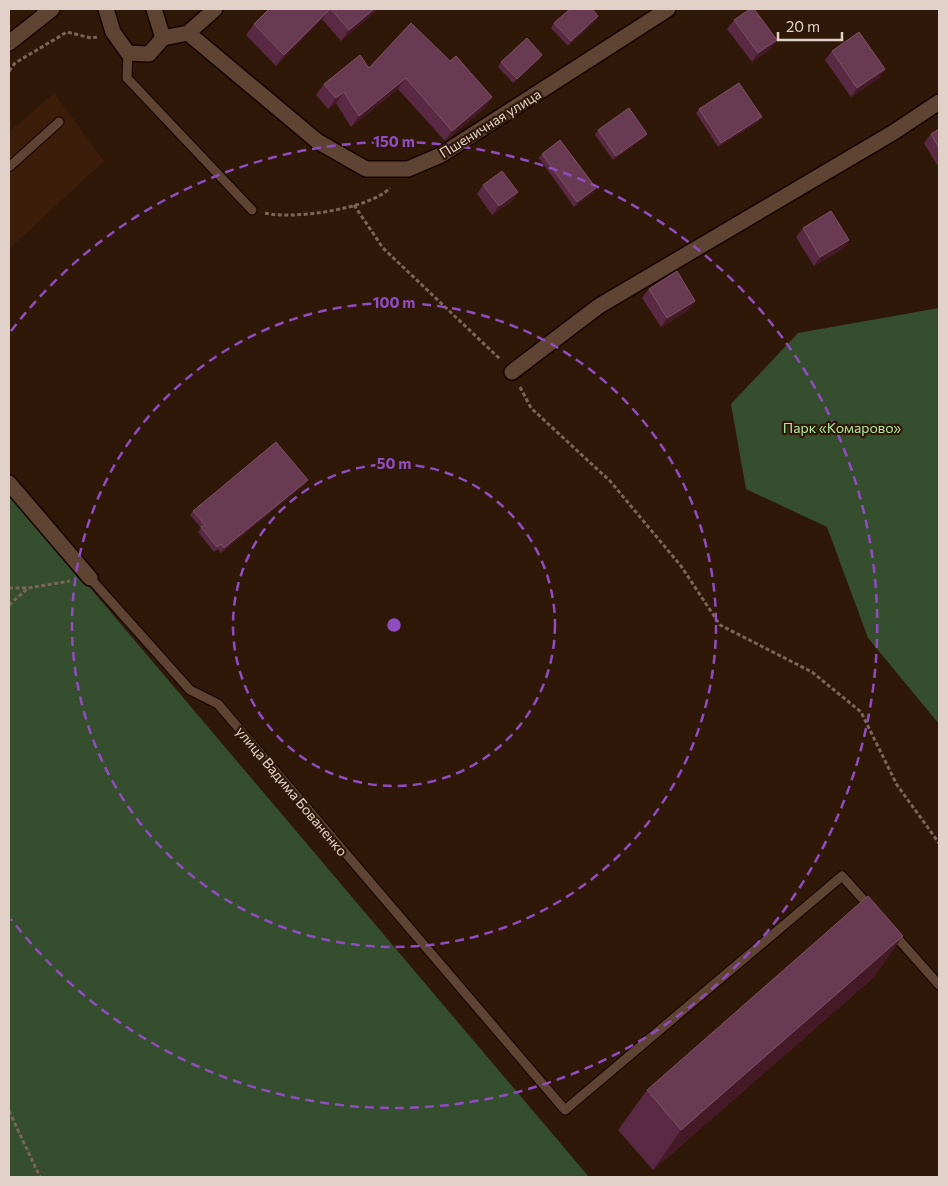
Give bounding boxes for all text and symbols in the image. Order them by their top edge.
scale bar [778,10,842,42]
text: 20 m [786,17,820,35]
street label: Пшеничная улица [436,85,544,161]
text: 150 m [373,132,415,150]
text: 100 m [373,293,415,311]
park label: Парк «Комарово» [783,419,901,436]
text: 50 m [377,454,411,472]
centre of rings [385,616,403,634]
street label: улица Вадима Бованенко [233,723,351,859]

